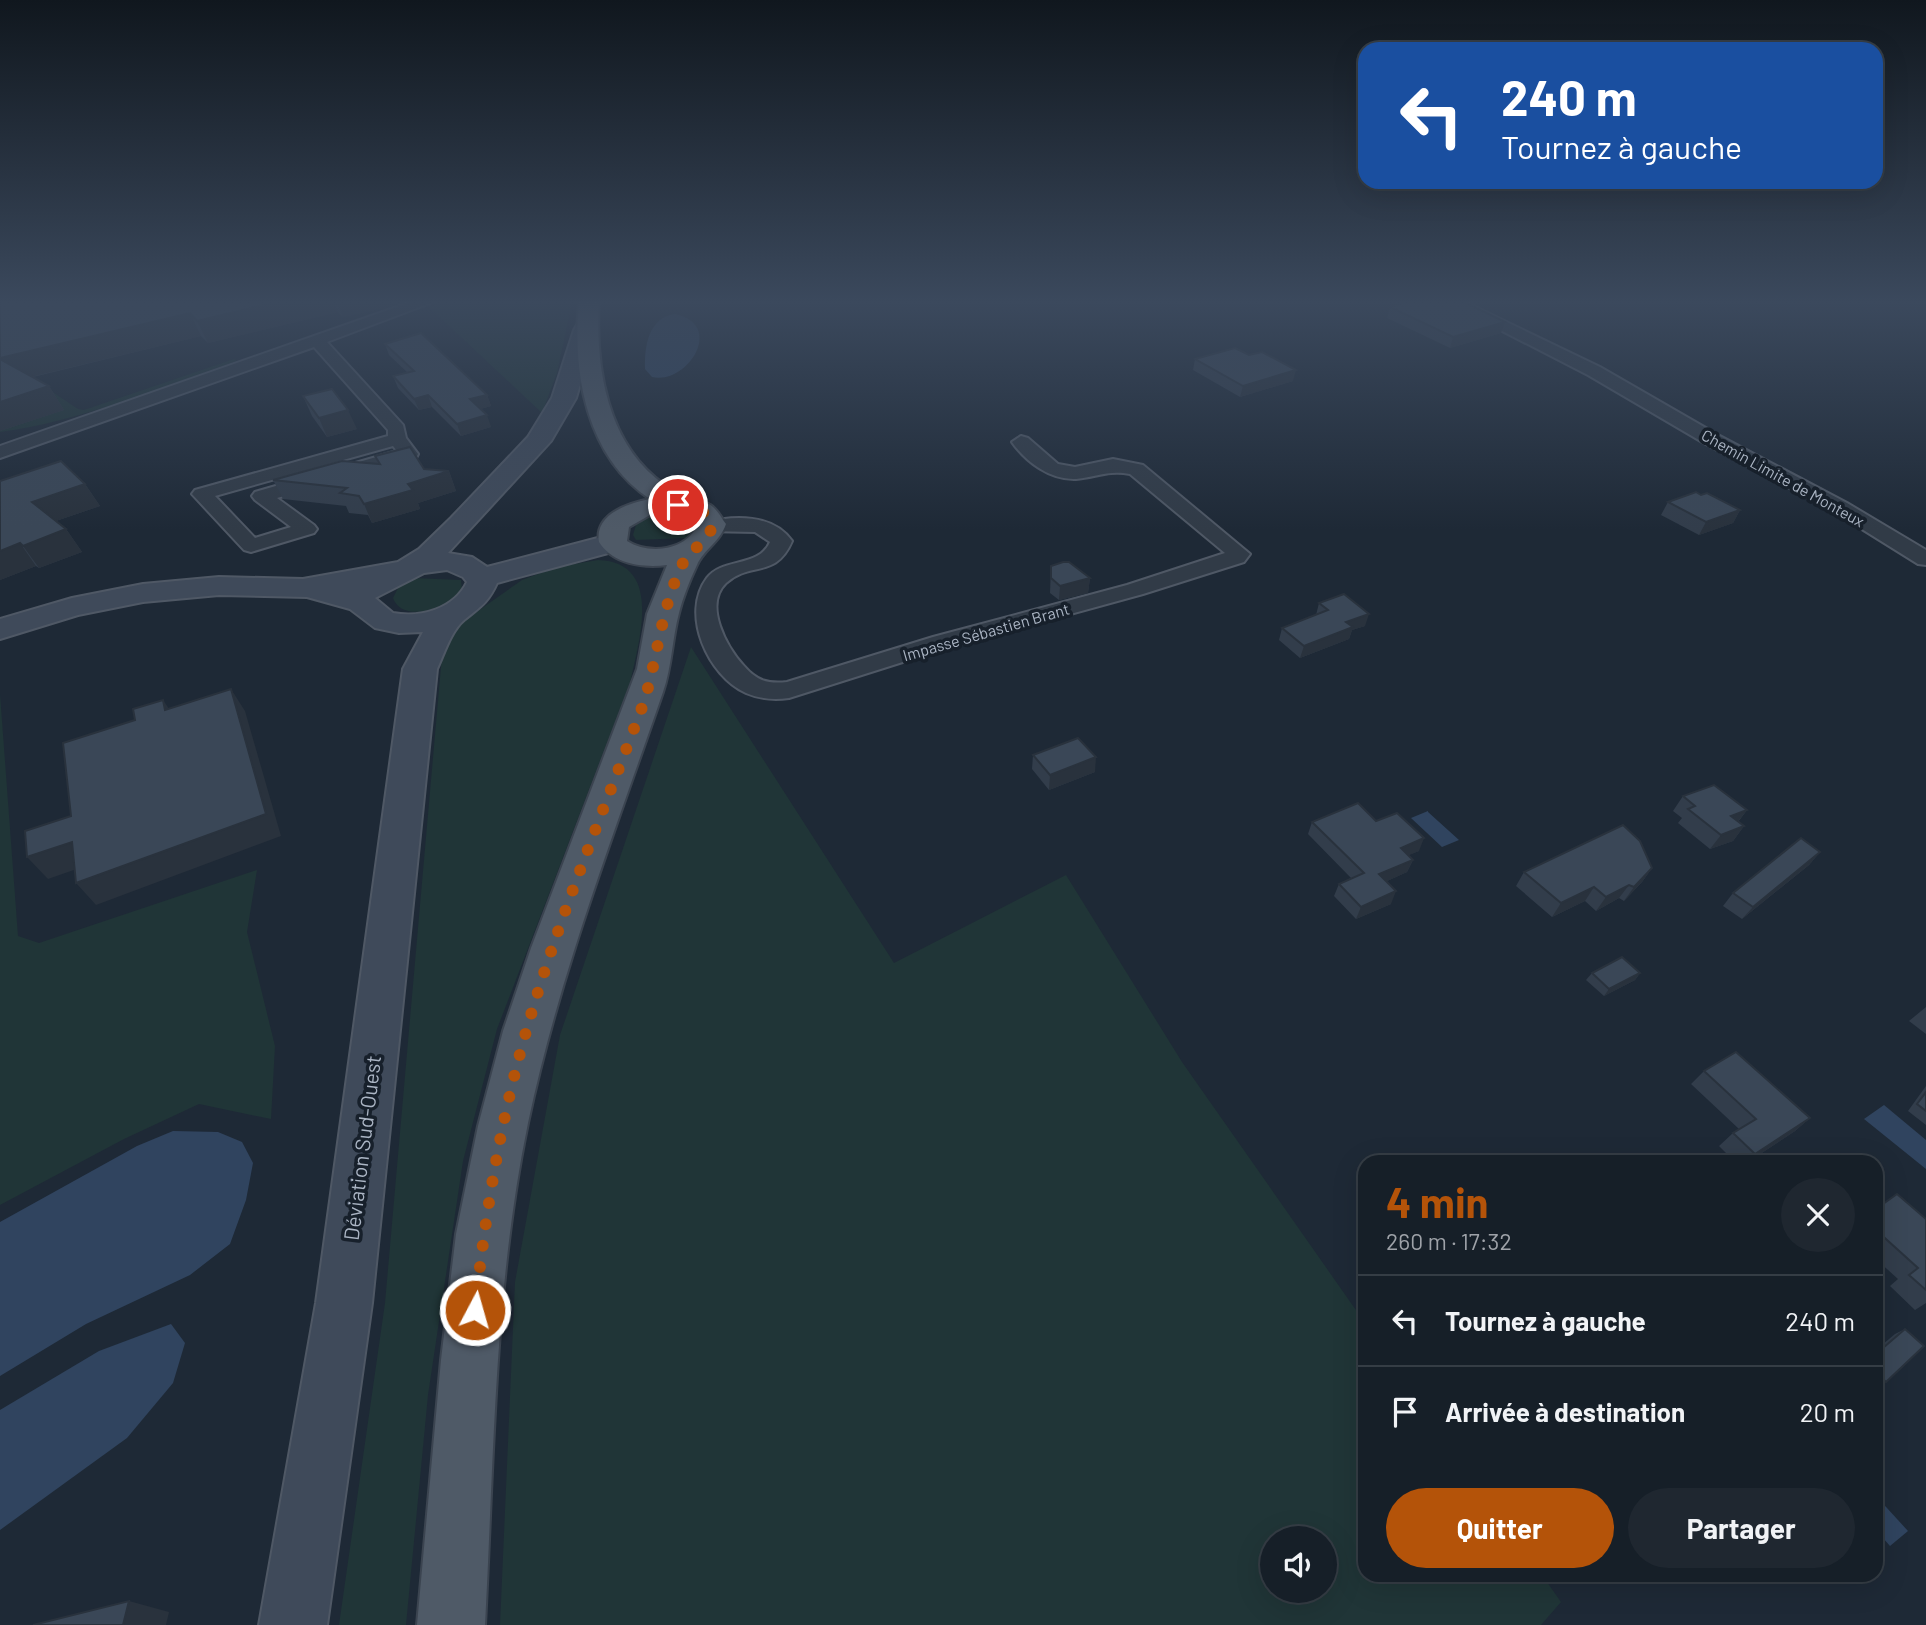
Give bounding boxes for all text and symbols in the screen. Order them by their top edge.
text: 240 m [1501,67,1637,126]
icon: left [1386,70,1477,161]
text: Tournez à gauche [1501,127,1742,165]
street label: Chemin Limite de Monteux [1698,425,1868,530]
pin [648,475,708,535]
icon: arrive [659,486,697,524]
street label: Impasse Sébastien Brant [900,599,1071,664]
street label: Déviation Sud-Ouest [338,1054,385,1242]
text: 4 min [1386,1176,1489,1226]
button: close [1781,1178,1855,1252]
text: 260 m · 17:32 [1386,1227,1512,1255]
position arrow [438,1273,512,1347]
icon: left [1386,1302,1424,1340]
text: Tournez à gauche [1445,1305,1646,1336]
text: 240 m [1785,1305,1855,1336]
icon: arrive [1386,1393,1424,1431]
text: Arrivée à destination [1445,1396,1685,1427]
text: 20 m [1800,1396,1855,1427]
button: Quitter [1386,1488,1614,1568]
button: Partager [1628,1488,1855,1568]
map controls [1260,1526,1337,1603]
button: sound [1260,1526,1337,1603]

